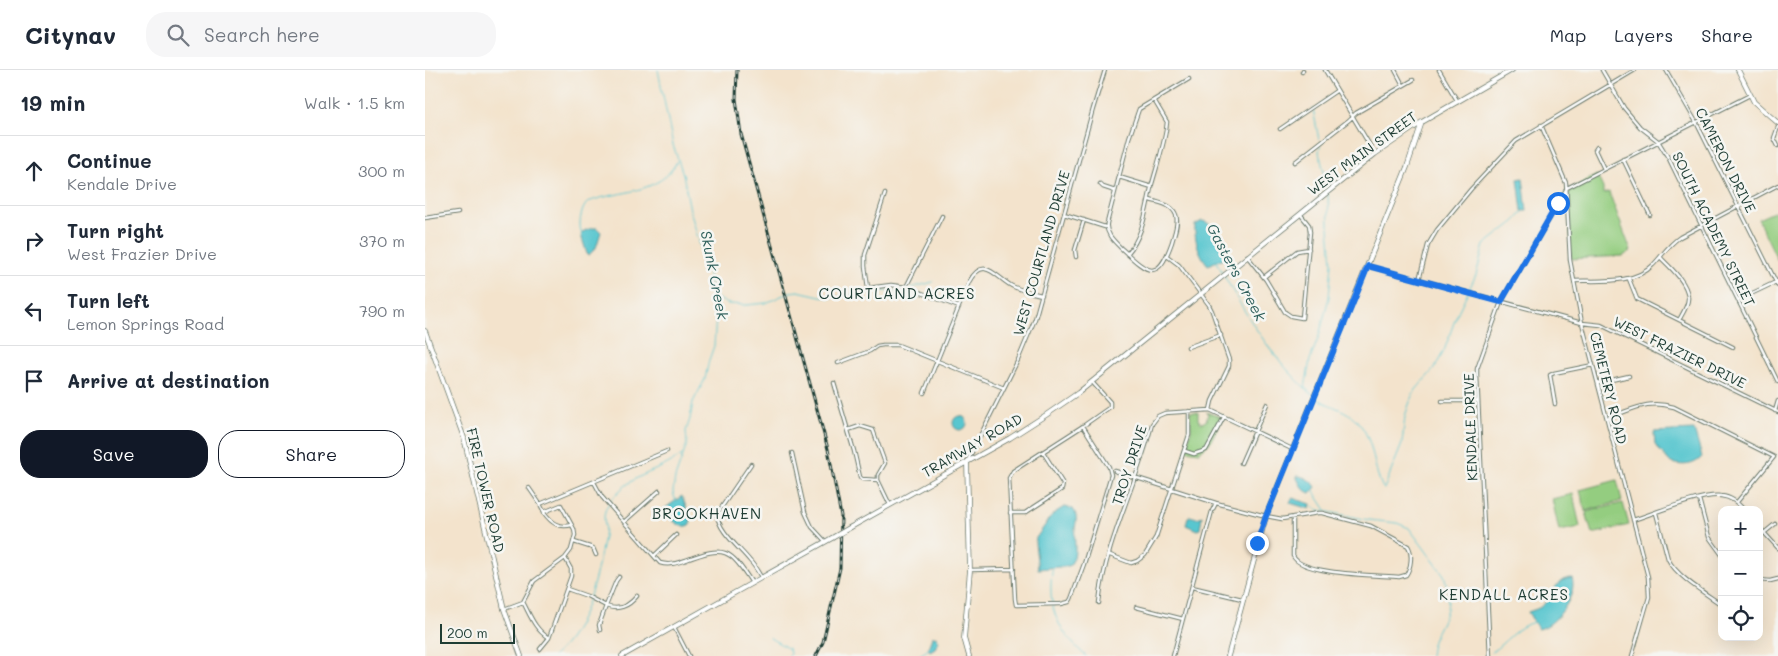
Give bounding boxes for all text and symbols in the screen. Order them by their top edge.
search box [146,12,496,57]
text: Citynav [25,19,116,50]
icon: search [164,21,192,49]
text: Search here [204,22,320,47]
text: Map [1550,23,1586,47]
text: Layers [1614,23,1673,47]
text: Share [1701,23,1753,47]
text: 19 min [20,89,85,116]
text: Walk · 1.5 km [304,92,405,113]
street label: CAMERON DRIVE [1691,104,1761,216]
street label: WEST MAIN STREET [1304,107,1421,199]
text: Continue [67,148,152,173]
street label: SOUTH ACADEMY STREET [1668,148,1760,310]
icon: ahead [20,157,48,185]
text: 300 m [358,160,405,181]
street label: WEST COURTLAND DRIVE [1008,168,1074,338]
text: Kendale Drive [67,173,177,194]
route start [1547,192,1570,215]
text: Turn right [67,218,164,243]
water label: Gasters Creek [1203,220,1272,325]
icon: right [20,227,48,255]
water label: Skunk Creek [697,229,734,322]
text: 370 m [359,230,405,251]
text: West Frazier Drive [67,243,217,264]
district label: COURTLAND ACRES [819,283,975,303]
text: Turn left [67,288,150,313]
icon: left [20,297,48,325]
text: 790 m [359,300,405,321]
street label: WEST FRAZIER DRIVE [1610,312,1750,392]
text: Lemon Springs Road [67,313,224,334]
street label: CEMETERY ROAD [1586,330,1632,446]
icon: arrive [20,367,48,395]
text: Arrive at destination [67,368,270,393]
street label: KENDALE DRIVE [1459,373,1481,481]
street label: TRAMWAY ROAD [918,409,1026,481]
street label: TROY DRIVE [1107,422,1151,508]
street label: FIRE TOWER ROAD [462,426,510,554]
button: Save [20,430,208,478]
button: Share [218,430,405,478]
district label: BROOKHAVEN [652,503,762,523]
map controls [1718,506,1763,641]
button: + [1718,506,1763,551]
route end [1246,532,1269,555]
button: − [1718,551,1763,596]
district label: KENDALL ACRES [1439,584,1569,604]
button: locate [1718,596,1763,641]
scale bar [440,621,515,644]
text: 200 m [447,623,488,642]

